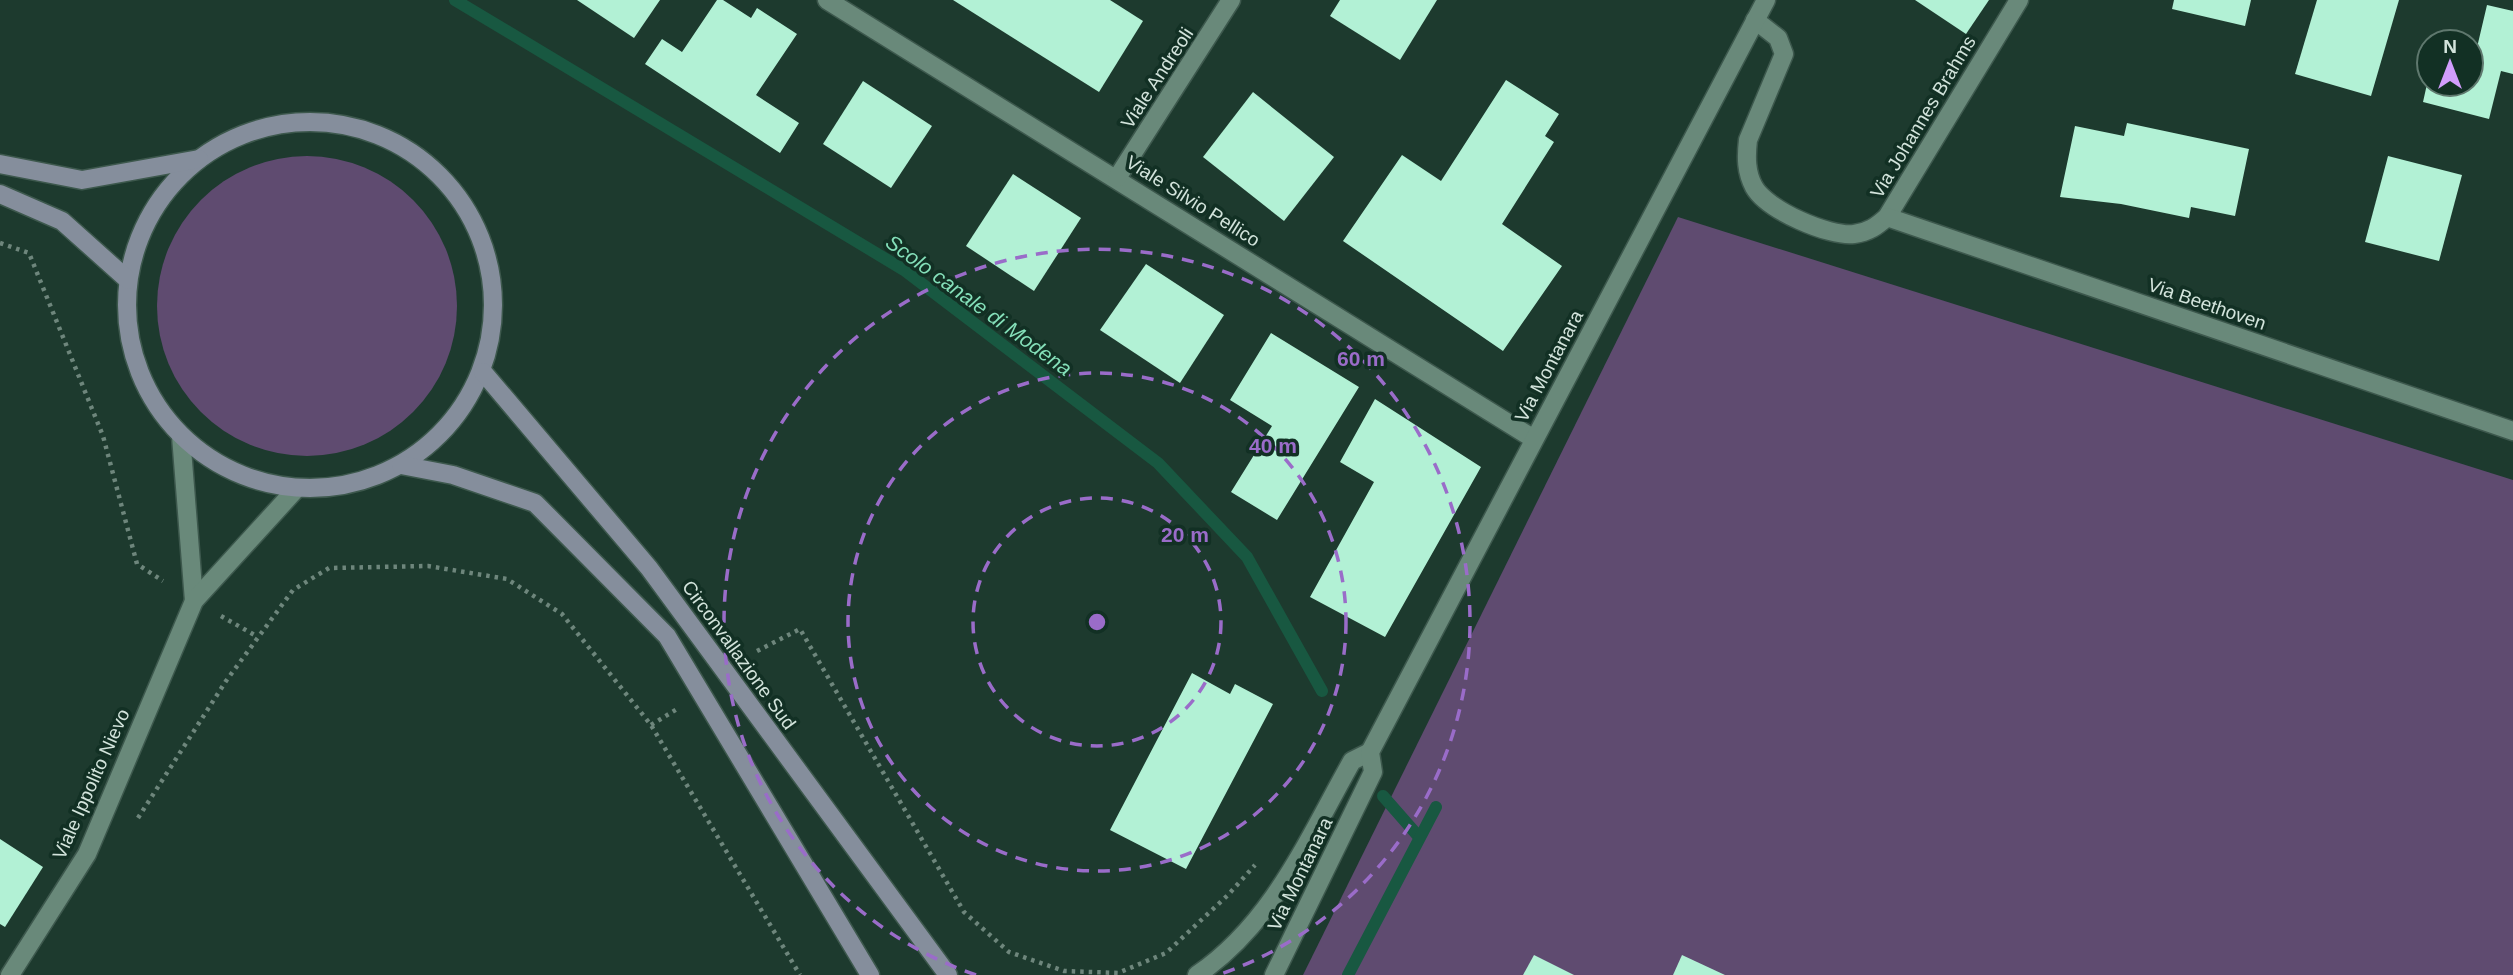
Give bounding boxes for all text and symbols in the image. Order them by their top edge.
street label: Viale Andreoli [1117,24,1197,132]
north arrow [2415,28,2485,98]
street label: Via Johannes Brahms [1866,32,1980,202]
text: N [2443,36,2457,57]
street label: Viale Silvio Pellico [1122,151,1264,251]
water label: Scolo canale di Modena [882,230,1076,380]
street label: Via Beethoven [2145,274,2269,334]
street label: Via Montanara [1511,306,1587,425]
text: 60 m [1337,347,1385,370]
text: 40 m [1249,434,1297,457]
text: 20 m [1161,523,1209,546]
street label: Circonvallazione Sud [678,577,800,733]
centre of rings [1085,610,1109,634]
street label: Viale Ippolito Nievo [48,706,134,862]
street label: Via Montanara [1264,814,1337,934]

